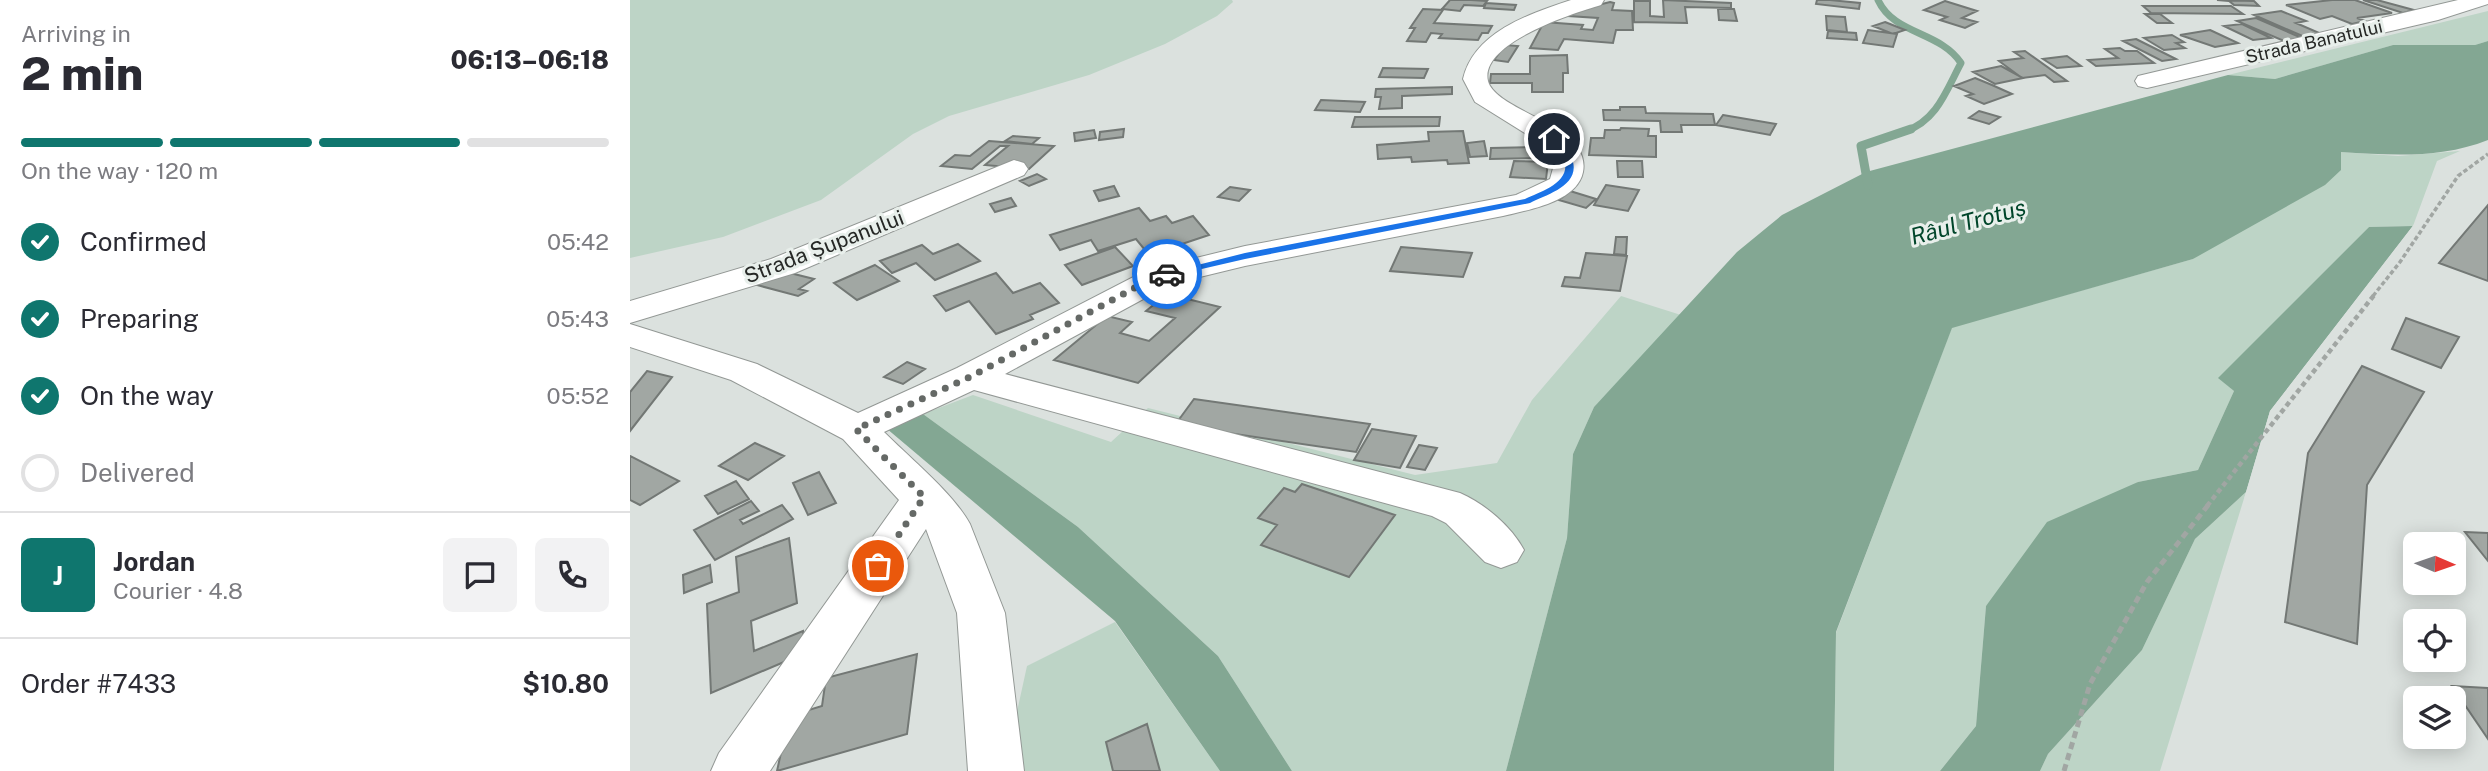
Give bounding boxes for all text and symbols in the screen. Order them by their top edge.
street label: Strada Banatului [2243,16,2384,67]
text: Arriving in [21,20,131,47]
text: 06:13–06:18 [450,44,609,75]
text: 2 min [21,46,143,100]
pin [1524,109,1584,169]
icon: home [1535,120,1573,158]
text: On the way · 120 m [21,157,218,184]
water label: Râul Trotuș [1907,193,2029,250]
street label: Strada Șupanului [741,205,907,288]
icon: check [21,223,59,261]
text: Confirmed [80,226,207,257]
text: 05:42 [547,228,609,255]
courier [1132,239,1202,309]
icon: car [1148,255,1186,293]
icon: check [21,300,59,338]
text: Preparing [80,303,199,334]
text: 05:43 [546,305,609,332]
icon: check [21,377,59,415]
text: On the way [80,380,214,411]
text: 05:52 [547,382,609,409]
text: Delivered [80,457,195,488]
north arrow [2403,532,2466,595]
map controls [2403,532,2466,749]
pin [848,536,908,596]
button: chat [443,538,517,612]
button: phone [535,538,609,612]
text: Jordan [113,546,195,577]
icon: bag [859,547,897,585]
text: J [53,560,63,591]
text: Courier · 4.8 [113,577,243,604]
button: locate [2403,609,2466,672]
text: Order #7433 [21,668,176,699]
text: $10.80 [522,668,609,699]
button: layers [2403,686,2466,749]

